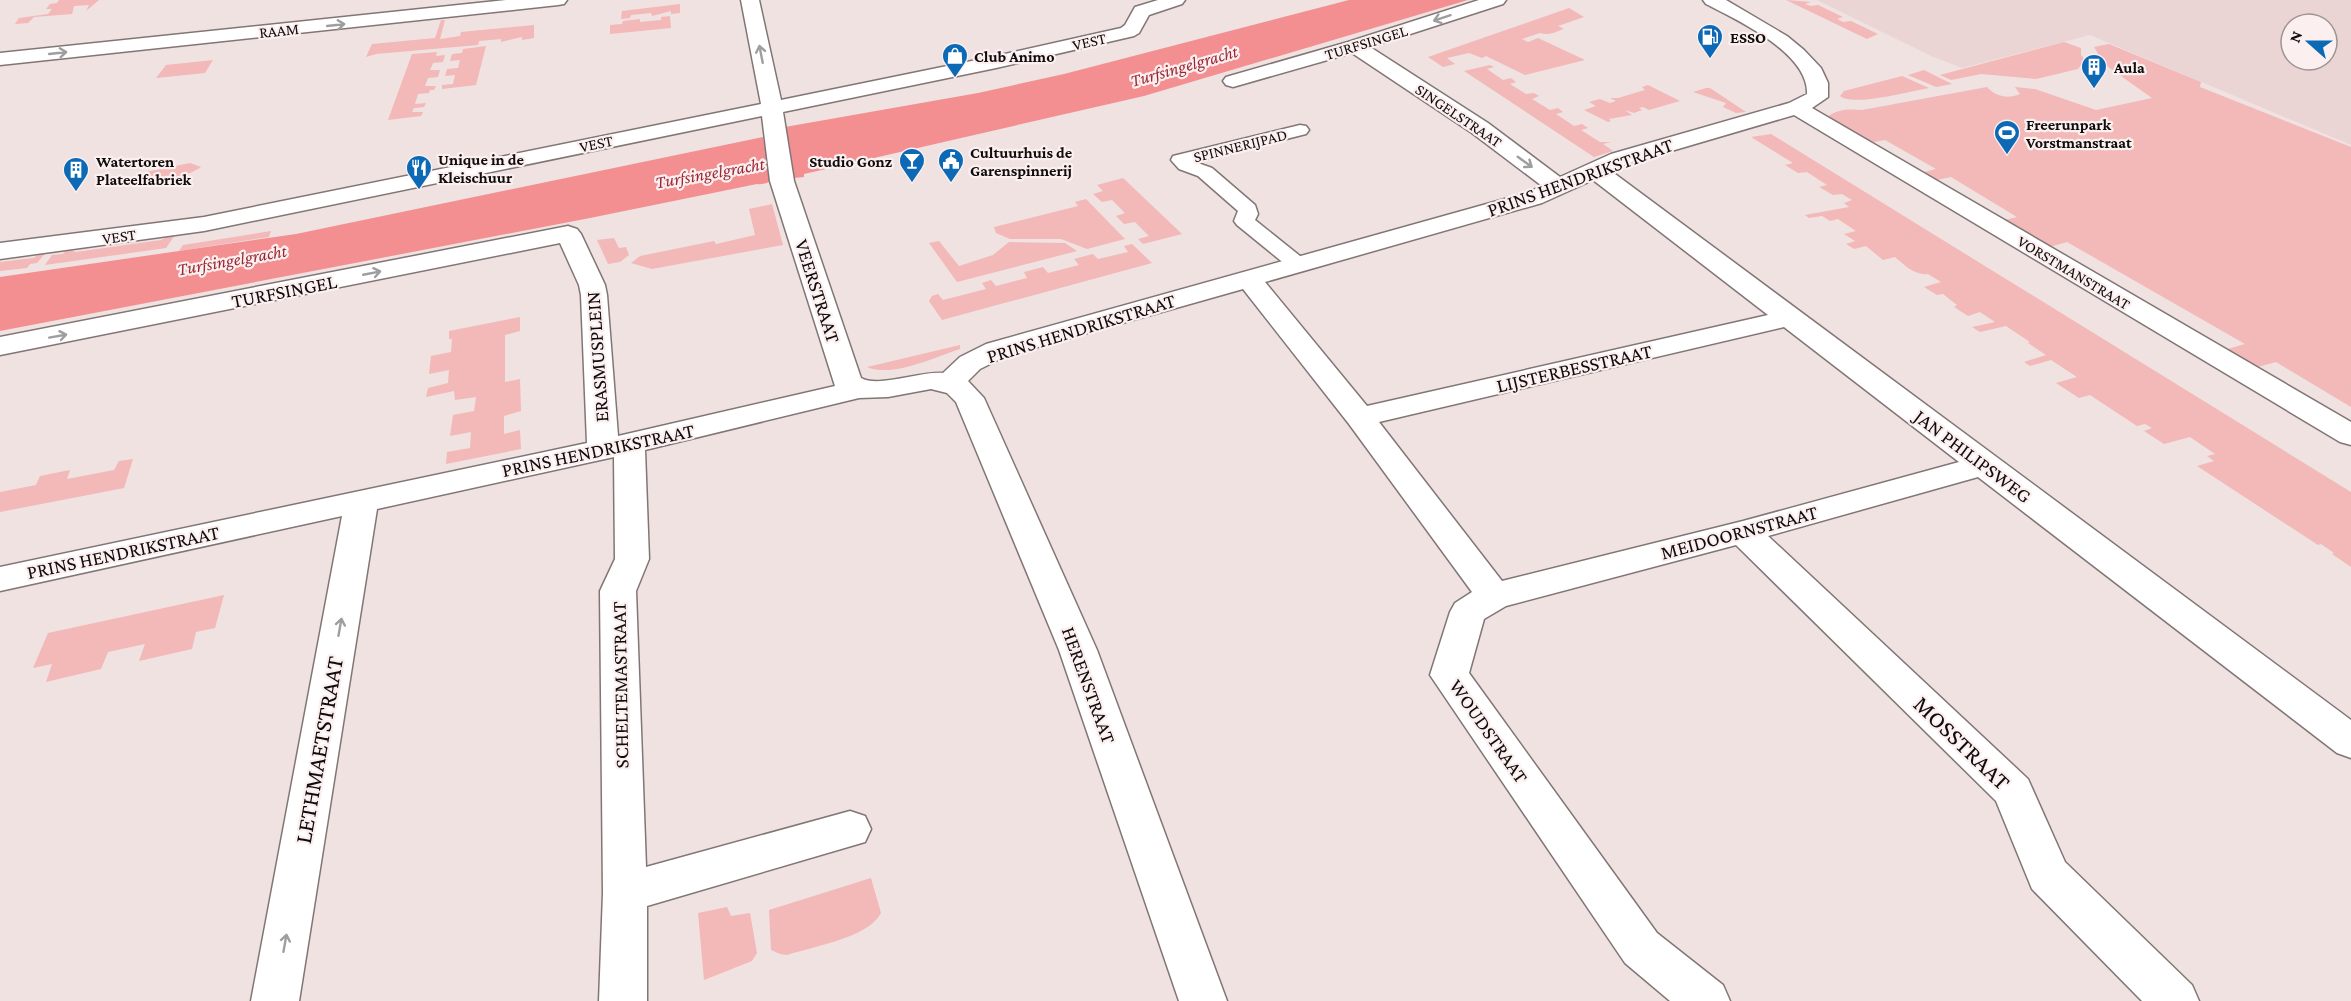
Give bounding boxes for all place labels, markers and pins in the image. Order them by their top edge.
fuel station icon: ESSO [1695,22,1725,60]
place label: ESSO [1730,29,1766,46]
shop icon: Club Animo [940,41,970,79]
place label: Club Animo [974,48,1054,65]
building icon: Aula [2079,52,2109,90]
place label: Aula [2113,59,2145,76]
place label: Freerunpark Vorstmanstraat [2025,116,2132,151]
sports icon: Freerunpark Vorstmanstraat [1992,118,2022,156]
place label: Cultuurhuis de Garenspinnerij [970,144,1073,180]
bar icon: Studio Gonz [897,146,927,184]
public building icon: Cultuurhuis de Garenspinnerij [936,146,966,184]
place label: Unique in de Kleischuur [438,151,525,186]
place label: Watertoren Plateelfabriek [95,153,192,188]
restaurant icon: Unique in de Kleischuur [404,153,434,191]
place label: Studio Gonz [809,153,893,170]
building icon: Watertoren Plateelfabriek [61,155,91,193]

